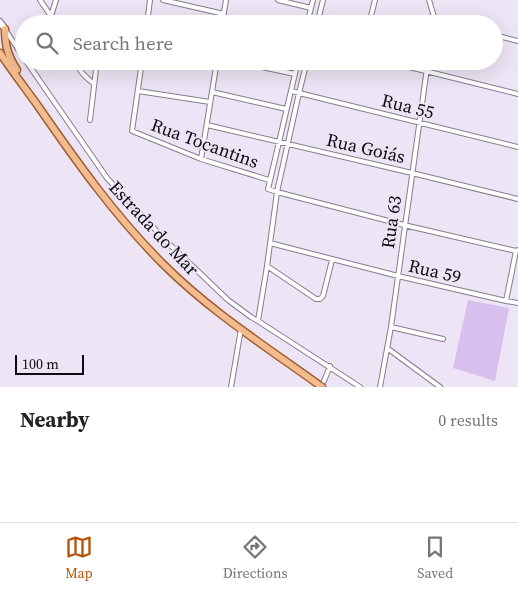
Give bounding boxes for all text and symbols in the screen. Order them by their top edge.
search box [15,15,503,70]
icon: search [33,29,61,57]
text: Search here [73,30,173,56]
street label: Rua 55 [379,87,437,125]
street label: Rua Tocantins [148,112,263,174]
street label: Rua Goiás [324,127,408,169]
street label: Estrada do Mar [103,175,205,281]
street label: Rua 63 [375,194,407,250]
street label: Rua 59 [406,253,464,289]
scale bar [15,352,84,375]
text: 100 m [22,354,59,374]
text: Nearby [20,405,90,434]
text: 0 results [438,409,498,431]
tab: Map [65,533,93,583]
tab: Directions [223,533,287,583]
tab: Saved [417,533,453,583]

